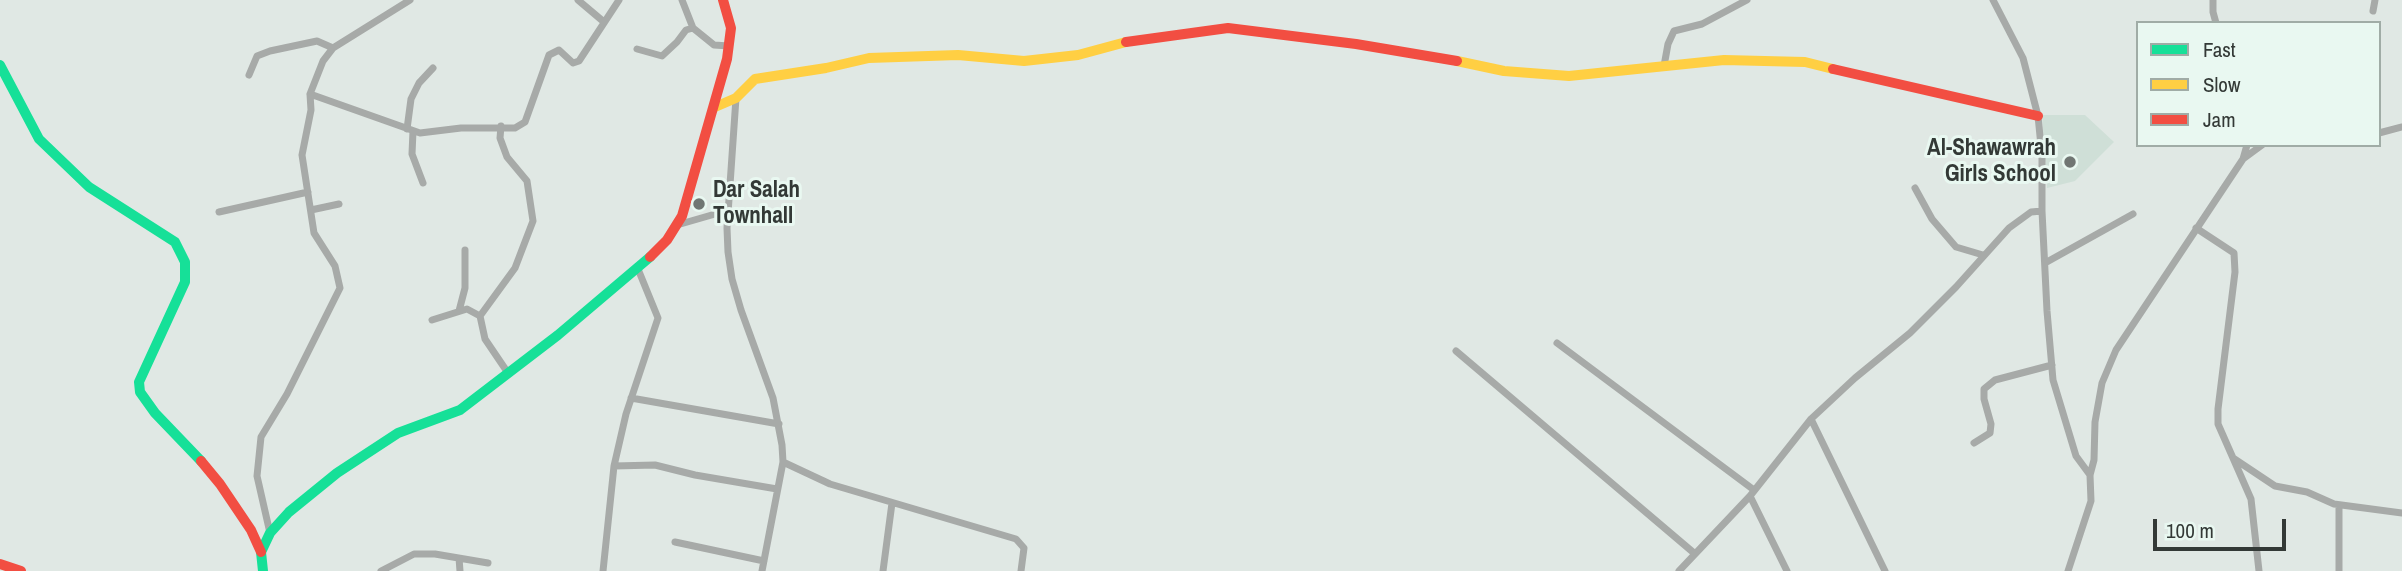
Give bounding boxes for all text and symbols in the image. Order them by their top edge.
legend [2136,21,2381,147]
text: Fast [2203,35,2236,64]
text: Slow [2203,70,2240,99]
text: Jam [2203,105,2236,134]
place label: Al-Shawawrah Girls School [1927,135,2056,189]
marker: Al-Shawawrah Girls School [2062,154,2078,170]
place label: Dar Salah Townhall [713,177,800,231]
marker: Dar Salah Townhall [691,196,707,212]
scale bar [2157,504,2290,548]
text: 100 m [2166,516,2214,545]

